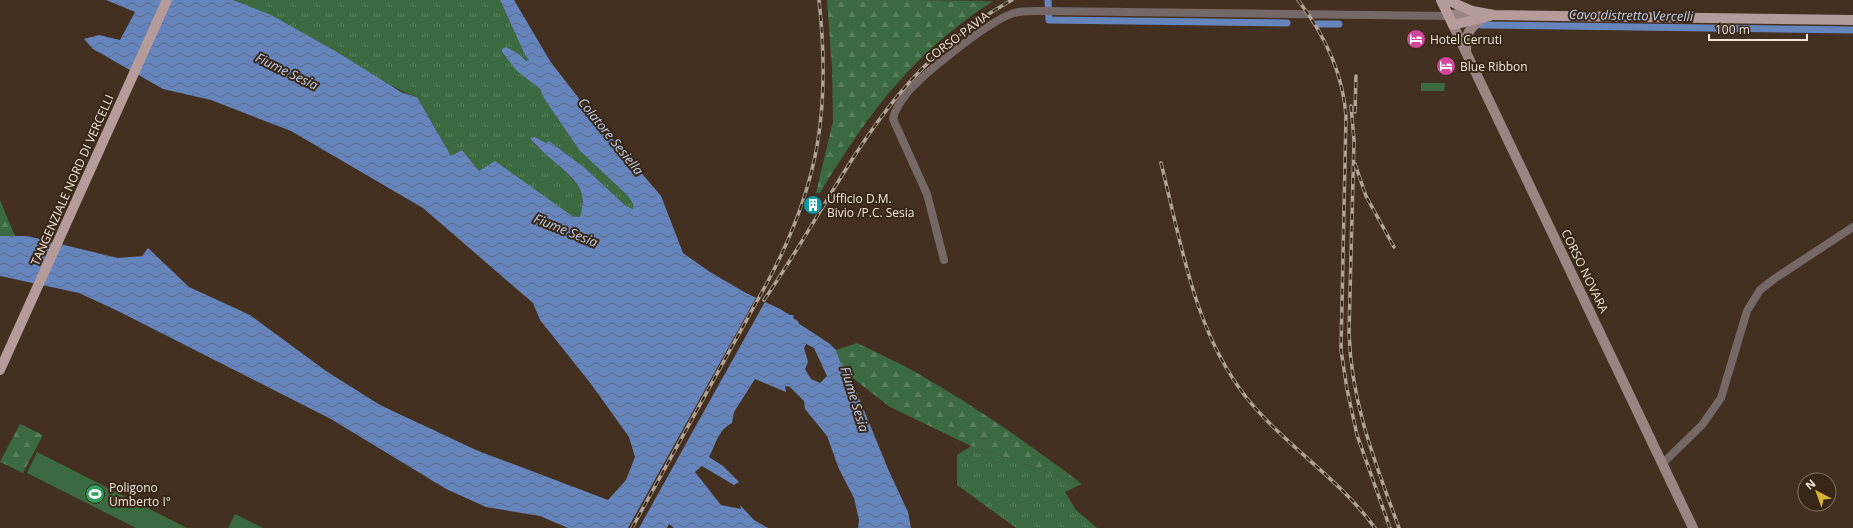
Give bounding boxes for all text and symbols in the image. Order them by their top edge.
water label: Cavo distretto Vercelli [1569,5,1694,25]
street label: CORSO PAVIA [921,7,993,67]
scale bar [1709,16,1807,42]
text: 100 m [1715,21,1750,38]
hotel icon: Hotel Cerruti [1405,28,1427,50]
place label: Hotel Cerruti [1430,31,1502,48]
water label: Fiume Sesia [253,48,322,94]
hotel icon: Blue Ribbon [1435,55,1457,77]
place label: Blue Ribbon [1460,58,1528,75]
street label: TANGENZIALE NORD DI VERCELLI [26,92,118,268]
water label: Colatore Sesiella [574,94,648,179]
place label: Ufficio D.M. Bivio /P.C. Sesia [827,190,914,221]
building icon: Ufficio D.M. Bivio /P.C. Sesia [802,194,824,216]
water label: Fiume Sesia [531,209,601,251]
street label: CORSO NOVARA [1557,226,1613,316]
water label: Fiume Sesia [837,364,874,434]
north arrow [1797,472,1837,512]
text: N [1802,475,1818,493]
place label: Poligono Umberto I° [109,479,171,510]
sports icon: Poligono Umberto I° [84,483,106,505]

